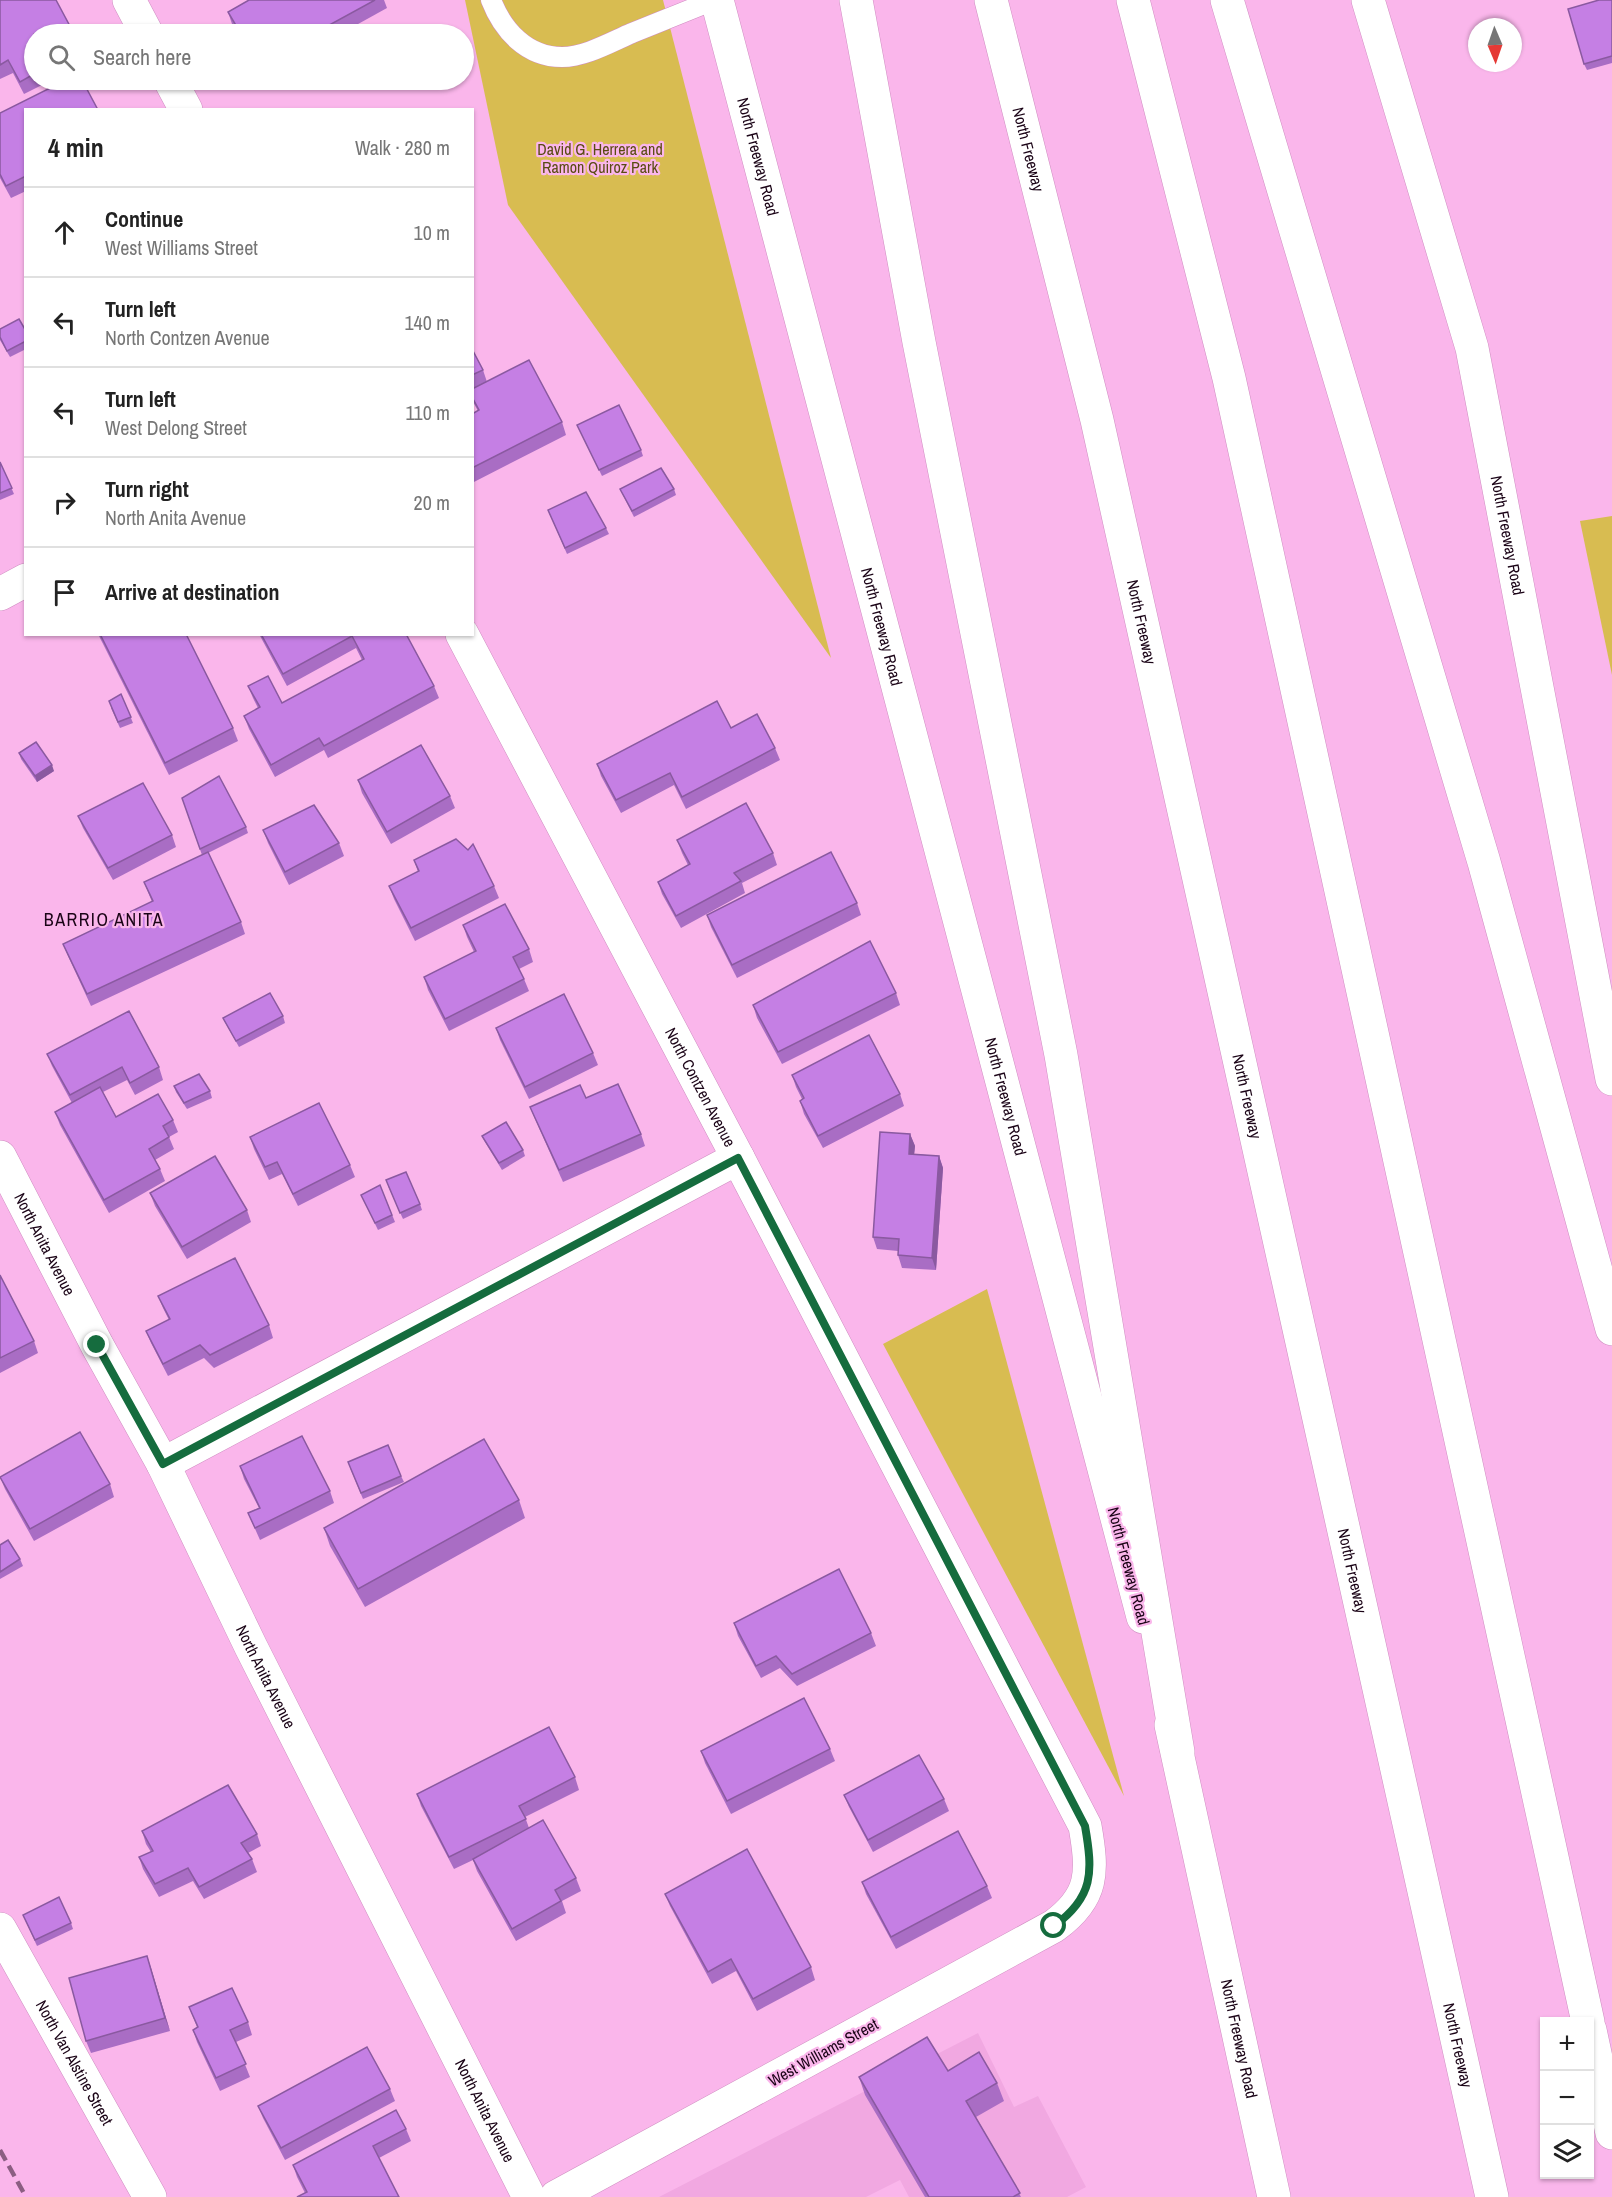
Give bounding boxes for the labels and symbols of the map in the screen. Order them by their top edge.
north arrow [1468,18,1522,72]
street label: North Freeway Road [732,95,784,218]
street label: North Freeway [1007,105,1050,194]
park label: David G. Herrera and Ramon Quiroz Park [537,138,663,178]
street label: North Freeway Road [1486,474,1530,597]
street label: North Freeway Road [856,565,908,688]
street label: North Freeway [1122,577,1162,667]
district label: BARRIO ANITA [44,907,164,932]
street label: North Contzen Avenue [660,1024,741,1150]
street label: North Freeway Road [980,1035,1032,1158]
street label: North Freeway [1227,1052,1268,1141]
street label: North Anita Avenue [9,1189,81,1299]
route end [83,1331,109,1357]
street label: North Freeway Road [1103,1505,1155,1627]
street label: North Freeway [1333,1526,1373,1616]
street label: North Anita Avenue [231,1621,301,1732]
route start [1040,1912,1066,1938]
street label: North Freeway Road [1216,1977,1263,2100]
street label: North Van Alstine Street [31,1996,119,2129]
street label: North Freeway [1438,2001,1478,2090]
street label: West Williams Street [764,2013,882,2091]
street label: North Anita Avenue [450,2055,521,2166]

